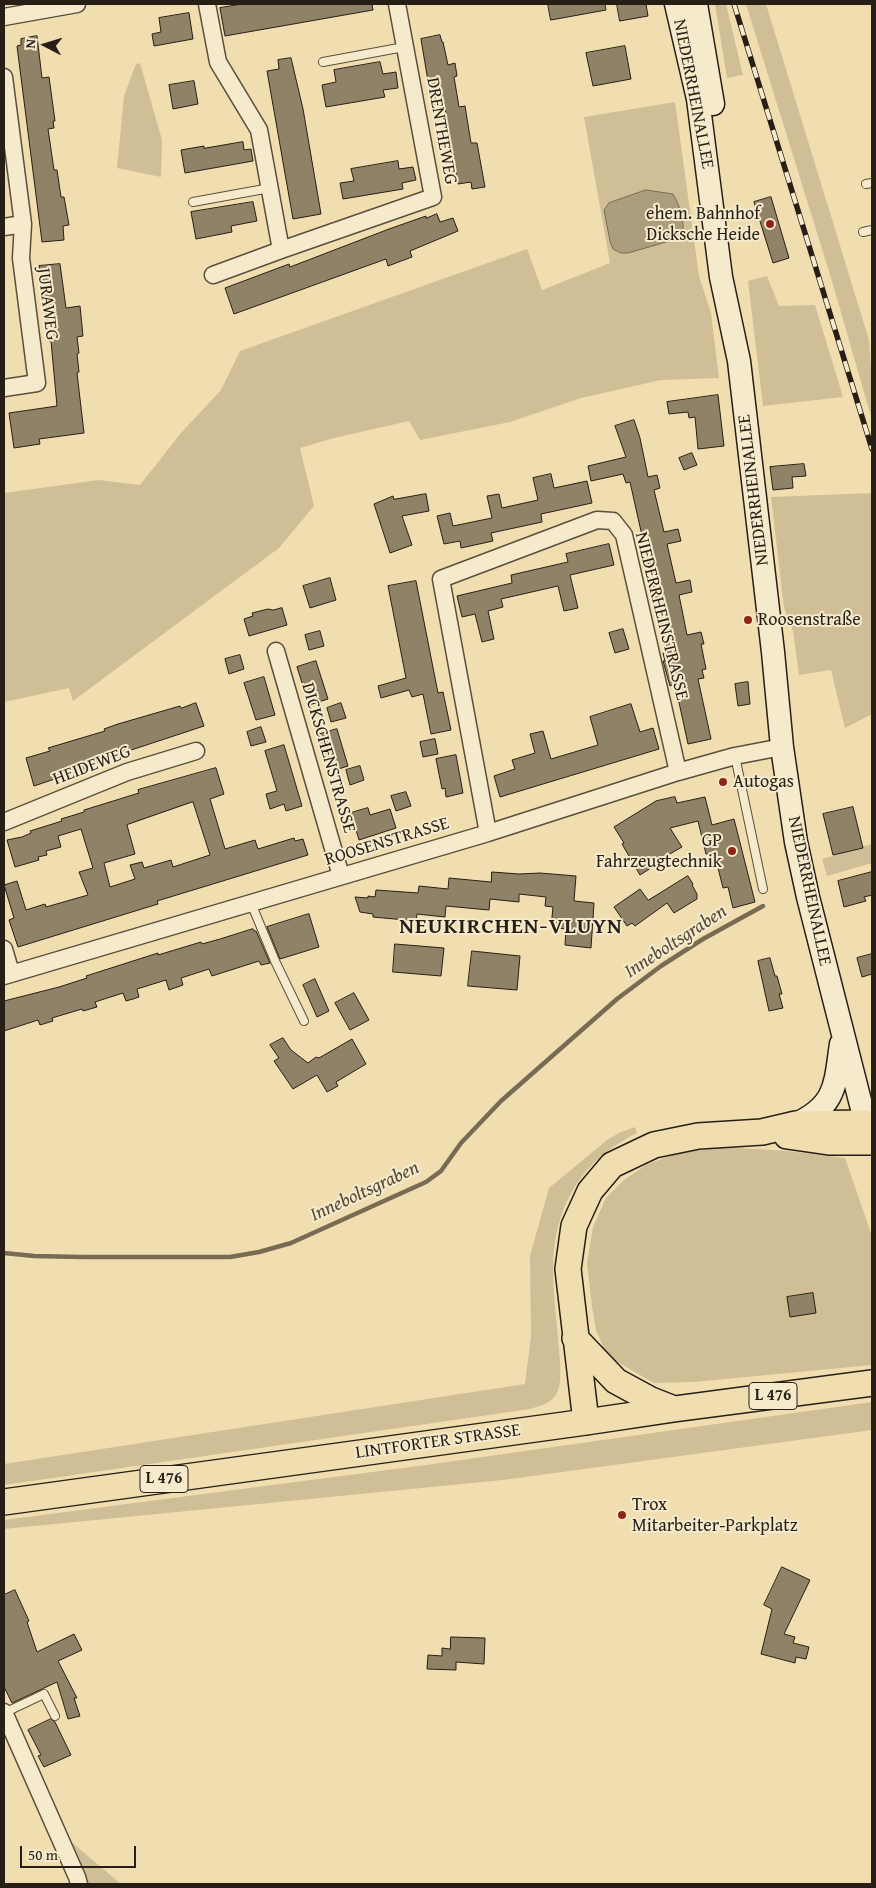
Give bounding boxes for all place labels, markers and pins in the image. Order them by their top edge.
place label: ehem. Bahnhof Dicksche Heide [646,203,760,245]
marker: ehem. Bahnhof Dicksche Heide [764,218,776,230]
place label: Roosenstraße [758,609,861,631]
marker: Roosenstraße [742,614,754,626]
place label: Autogas [733,771,794,793]
marker: Autogas [717,776,729,788]
place label: GP Fahrzeugtechnik [596,830,722,872]
marker: GP Fahrzeugtechnik [726,845,738,857]
place label: Trox Mitarbeiter-Parkplatz [632,1494,798,1536]
marker: Trox Mitarbeiter-Parkplatz [616,1509,628,1521]

